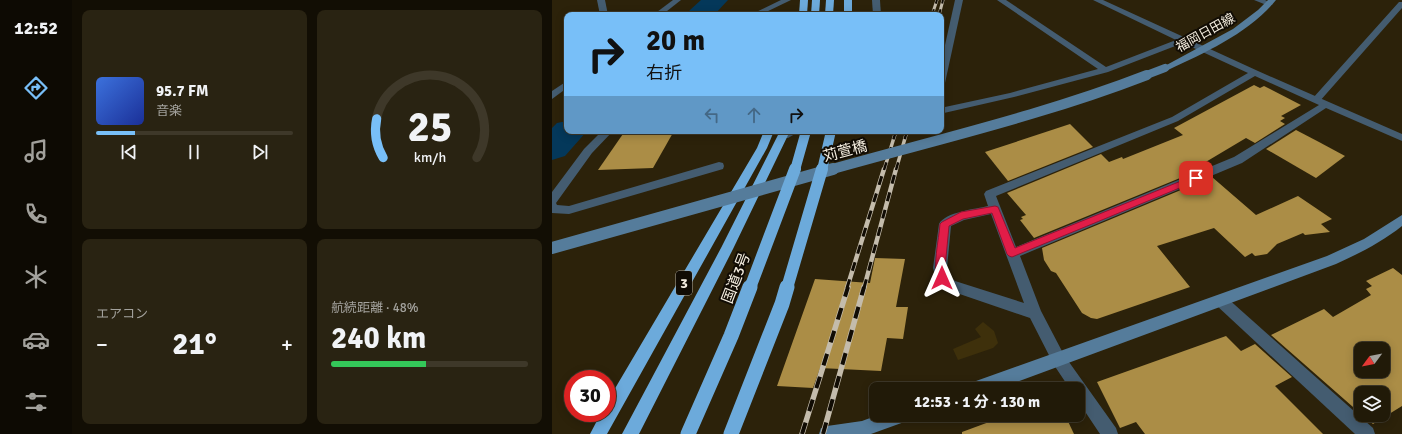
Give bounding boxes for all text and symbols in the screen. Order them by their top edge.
street label: 福岡日田線 [1173,10,1238,56]
text: 12:52 [14,17,58,39]
text: 20 m [646,24,705,58]
icon: right [580,28,632,80]
text: 右折 [646,62,682,84]
icon: directions [22,74,50,102]
text: 95.7 FM [156,82,208,100]
text: 25 [407,101,452,152]
text: 音楽 [156,103,182,119]
icon: left [701,104,723,126]
icon: ahead [743,104,765,126]
icon: right [785,104,807,126]
street label: 苅萱橋 [821,136,869,166]
icon: music [22,137,50,165]
icon: previous [118,141,140,163]
icon: pause [183,141,205,163]
icon: next [249,141,271,163]
text: km/h [413,148,446,165]
pin [1179,161,1213,195]
icon: arrive [1185,167,1207,189]
icon: phone [22,200,50,228]
street label: 国道3号 [718,250,754,306]
position arrow [921,257,963,299]
icon: climate [22,263,50,291]
road number: 3 [676,271,692,295]
text: 航続距離 · 48% [331,300,419,316]
text: エアコン [96,306,148,322]
text: 240 km [331,320,426,357]
icon: car [22,326,50,354]
text: 21° [172,326,217,363]
text: − [96,331,108,358]
text: + [281,331,293,358]
north arrow [1354,342,1390,378]
map controls [1354,342,1390,422]
speed limit sign: 30 [564,370,616,422]
button: layers [1354,386,1390,422]
icon: filters [22,388,50,416]
text: 12:53 · 1 分 · 130 m [914,393,1040,411]

